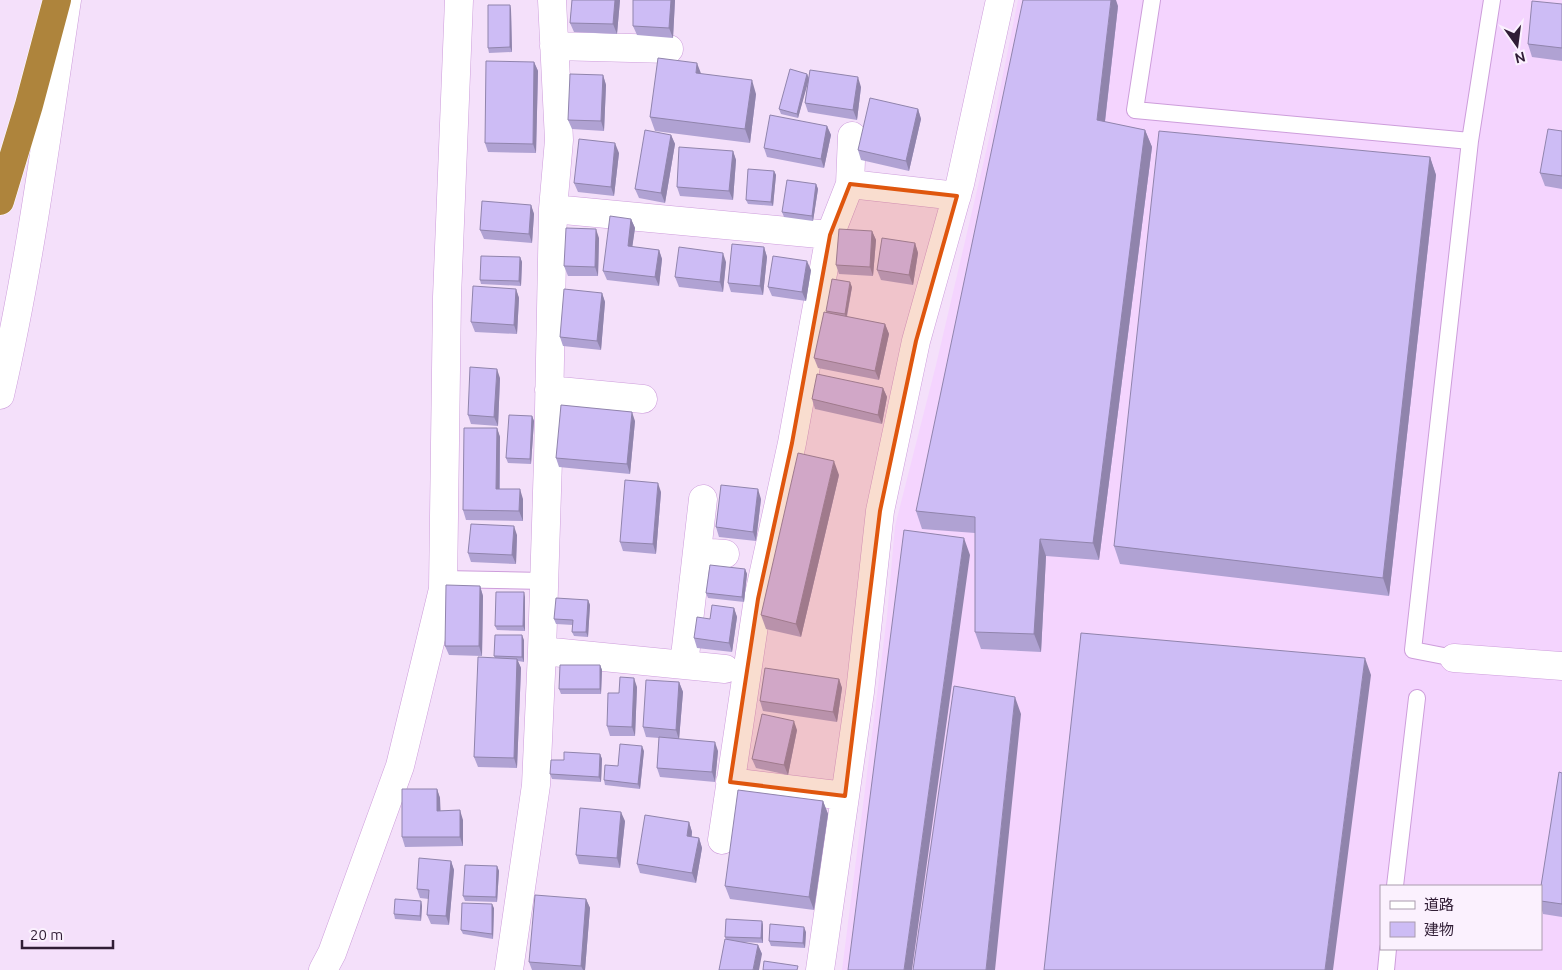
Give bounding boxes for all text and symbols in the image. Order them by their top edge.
north arrow [1492,20,1542,70]
text: N [1513,49,1527,67]
legend [1380,885,1542,950]
text: 道路 [1424,896,1454,913]
scale bar [22,918,114,950]
text: 建物 [1424,921,1454,938]
text: 20 m [30,926,63,943]

